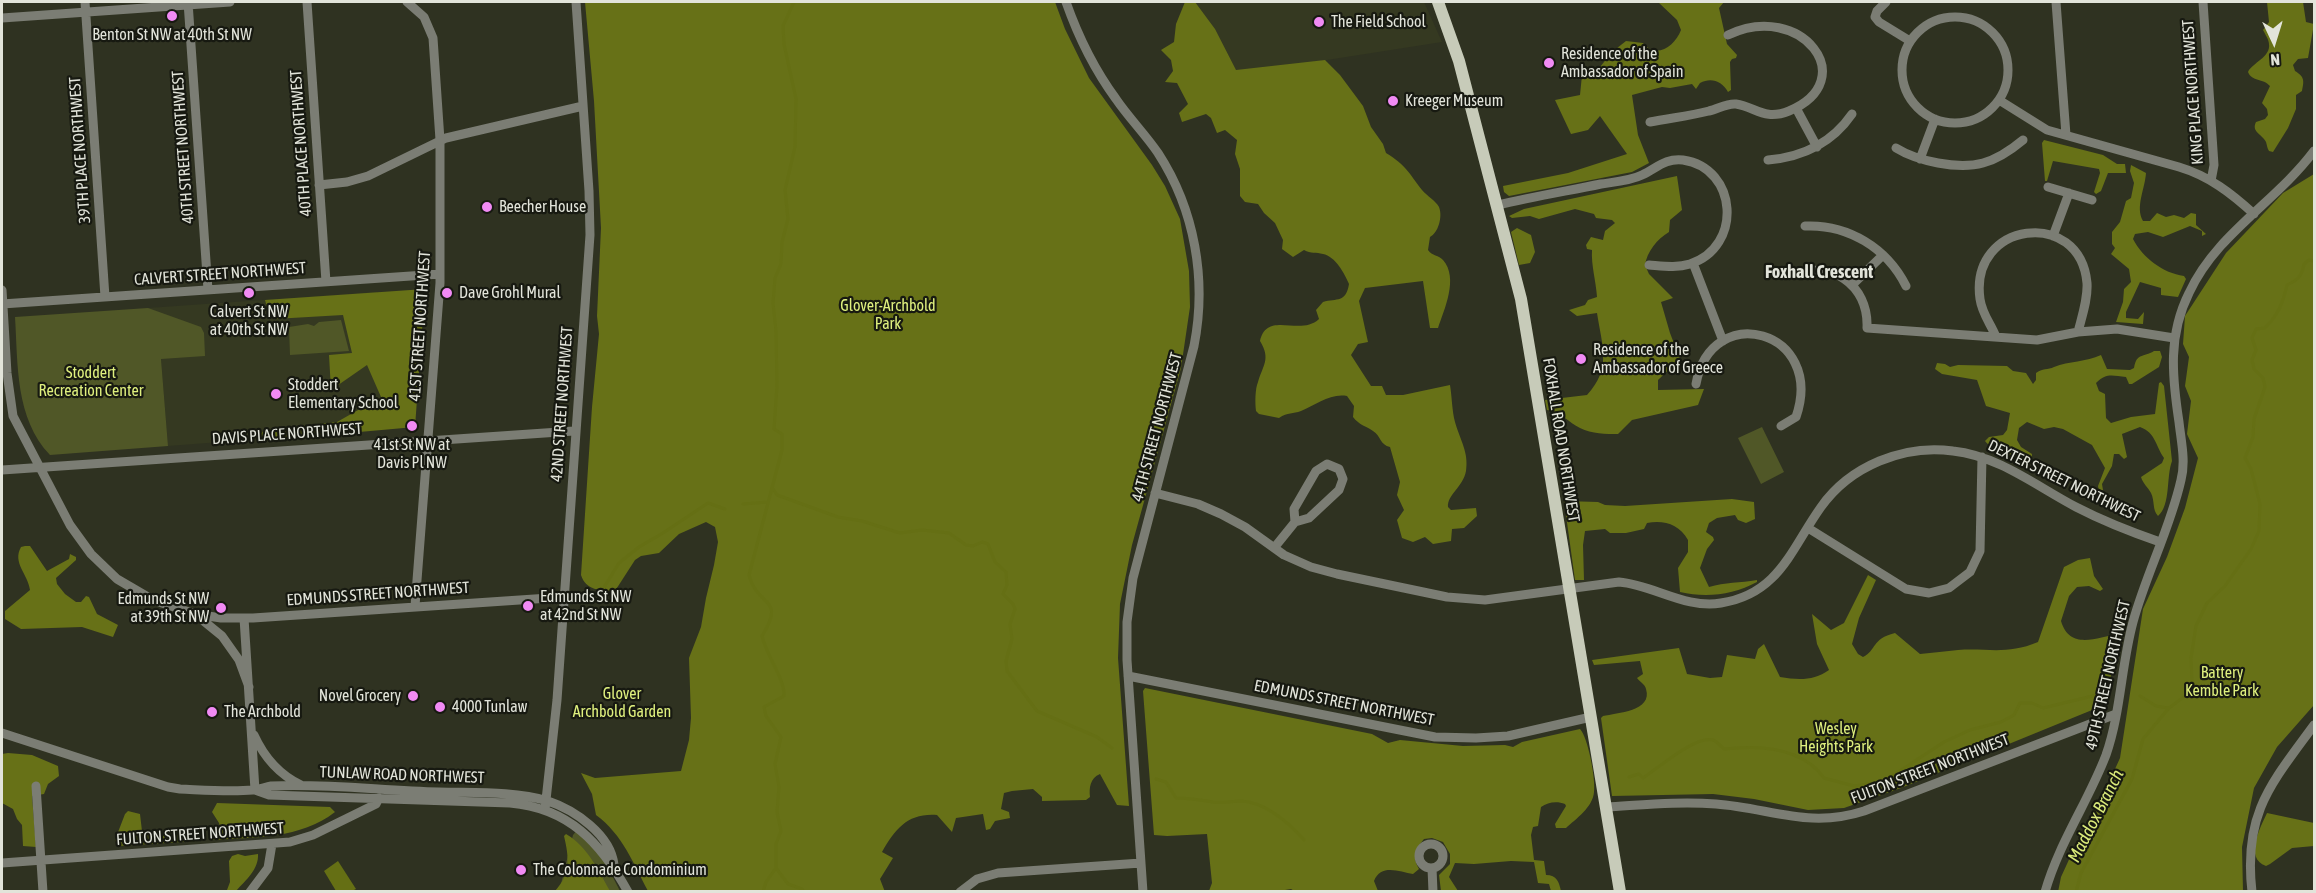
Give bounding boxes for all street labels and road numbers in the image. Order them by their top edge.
street label: KING PLACE NORTHWEST [2178,19,2208,165]
street label: 40TH PLACE NORTHWEST [286,69,316,217]
street label: 40TH STREET NORTHWEST [168,70,198,224]
street label: 39TH PLACE NORTHWEST [65,76,95,224]
street label: 41ST STREET NORTHWEST [405,250,435,402]
street label: CALVERT STREET NORTHWEST [134,258,306,290]
street label: 42ND STREET NORTHWEST [547,326,577,482]
street label: 44TH STREET NORTHWEST [1128,350,1186,504]
street label: FOXHALL ROAD NORTHWEST [1539,357,1583,523]
street label: DAVIS PLACE NORTHWEST [211,419,363,449]
street label: DEXTER STREET NORTHWEST [1985,436,2143,526]
street label: EDMUNDS STREET NORTHWEST [286,578,470,610]
street label: 49TH STREET NORTHWEST [2081,598,2135,752]
street label: EDMUNDS STREET NORTHWEST [1252,676,1436,730]
street label: FULTON STREET NORTHWEST [1848,730,2012,808]
street label: TUNLAW ROAD NORTHWEST [319,763,485,787]
street label: FULTON STREET NORTHWEST [115,819,285,849]

